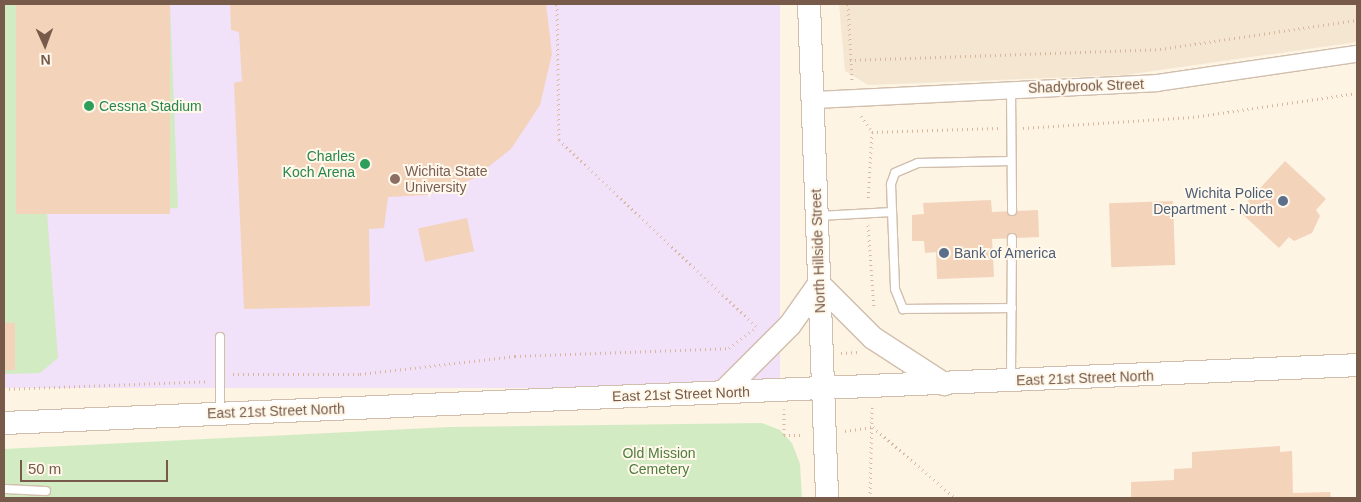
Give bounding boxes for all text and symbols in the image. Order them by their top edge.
north arrow [20,20,70,70]
text: N [40,52,51,68]
street label: Shadybrook Street [1028,76,1144,96]
place label: Cessna Stadium [99,98,202,114]
marker: Cessna Stadium [83,100,95,112]
place label: Charles Koch Arena [282,148,355,180]
marker: Charles Koch Arena [359,158,371,170]
place label: Wichita State University [405,163,487,196]
marker: Wichita State University [389,173,401,185]
place label: Wichita Police Department - North [1153,185,1273,218]
street label: North Hillside Street [807,189,829,313]
marker: Wichita Police Department - North [1277,195,1289,207]
place label: Bank of America [954,245,1057,261]
marker: Bank of America [938,247,950,259]
street label: East 21st Street North [1016,367,1154,389]
street label: East 21st Street North [612,383,750,405]
street label: East 21st Street North [207,400,345,422]
park label: Old Mission Cemetery [622,445,696,478]
scale bar [22,450,170,482]
text: 50 m [28,460,61,477]

